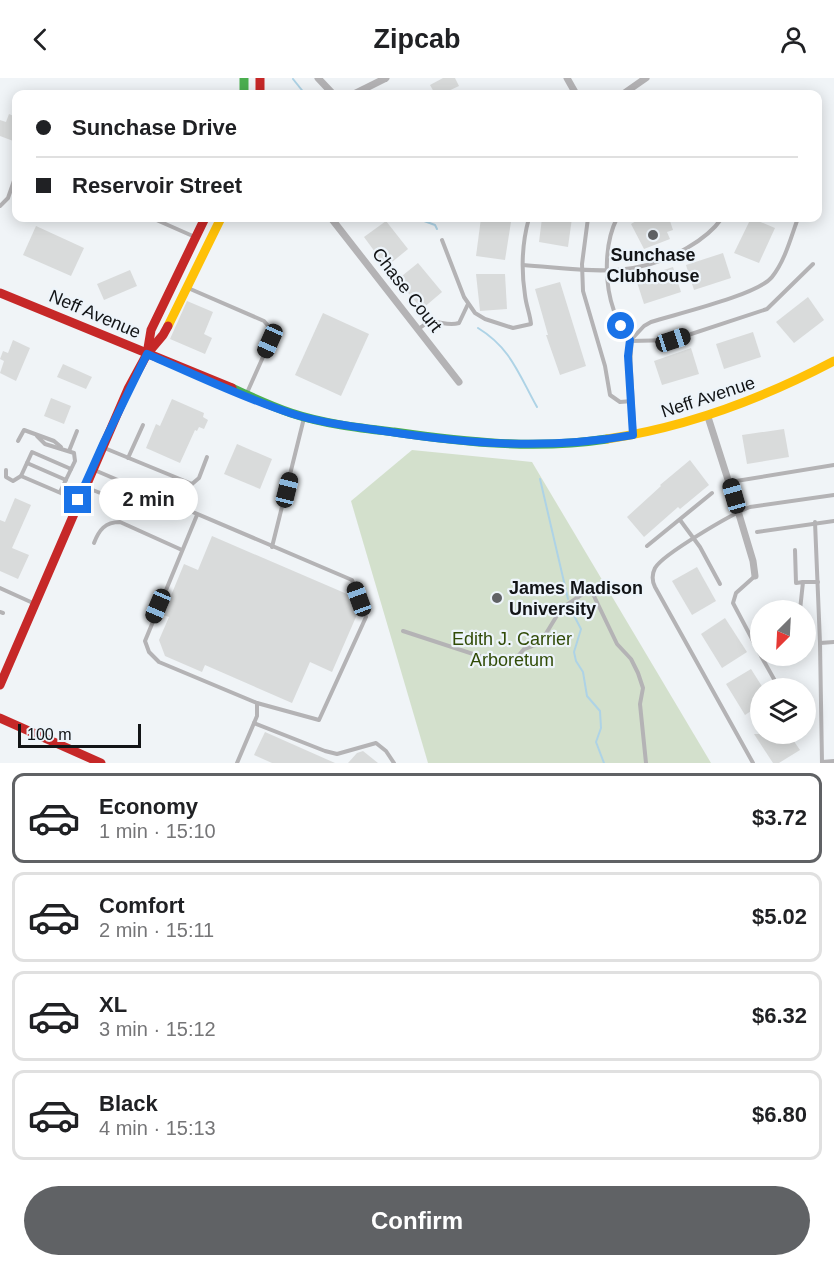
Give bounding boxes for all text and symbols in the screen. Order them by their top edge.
icon: back [24,23,57,56]
icon: person [777,23,810,56]
text: Zipcab [373,24,461,54]
text: Sunchase Drive [72,115,237,140]
text: Reservoir Street [72,173,242,198]
marker: Sunchase Clubhouse [646,228,660,242]
street label: Chase Court [368,244,446,336]
place label: Sunchase Clubhouse [607,245,700,286]
street label: Neff Avenue [46,286,144,342]
route start [607,312,634,339]
car [254,321,286,361]
car [653,326,693,354]
street label: Neff Avenue [659,372,757,422]
car [274,470,300,510]
car [720,476,748,516]
callout: 2 min [99,479,198,521]
route end [64,486,91,513]
text: 2 min [122,488,175,510]
place label: James Madison University [509,578,643,619]
car [344,579,374,619]
car [143,586,173,626]
marker: James Madison University [490,591,504,605]
north arrow [750,600,816,666]
map controls [750,600,816,744]
park label: Edith J. Carrier Arboretum [452,629,572,670]
button: layers [750,678,816,744]
scale bar [18,721,141,748]
text: 100 m [27,726,71,743]
icon: car [27,791,81,845]
text: Economy [99,794,198,819]
text: $3.72 [752,805,807,830]
text: 1 min · 15:10 [99,820,216,842]
icon: car [27,890,81,944]
text: Comfort [99,893,185,918]
text: $5.02 [752,904,807,929]
text: 2 min · 15:11 [99,919,214,941]
icon: car [27,989,81,1043]
text: XL [99,992,127,1017]
text: $6.32 [752,1003,807,1028]
text: 3 min · 15:12 [99,1018,216,1040]
icon: car [27,1088,81,1142]
text: Black [99,1091,158,1116]
text: $6.80 [752,1102,807,1127]
text: 4 min · 15:13 [99,1117,216,1139]
button: Confirm [24,1186,810,1255]

